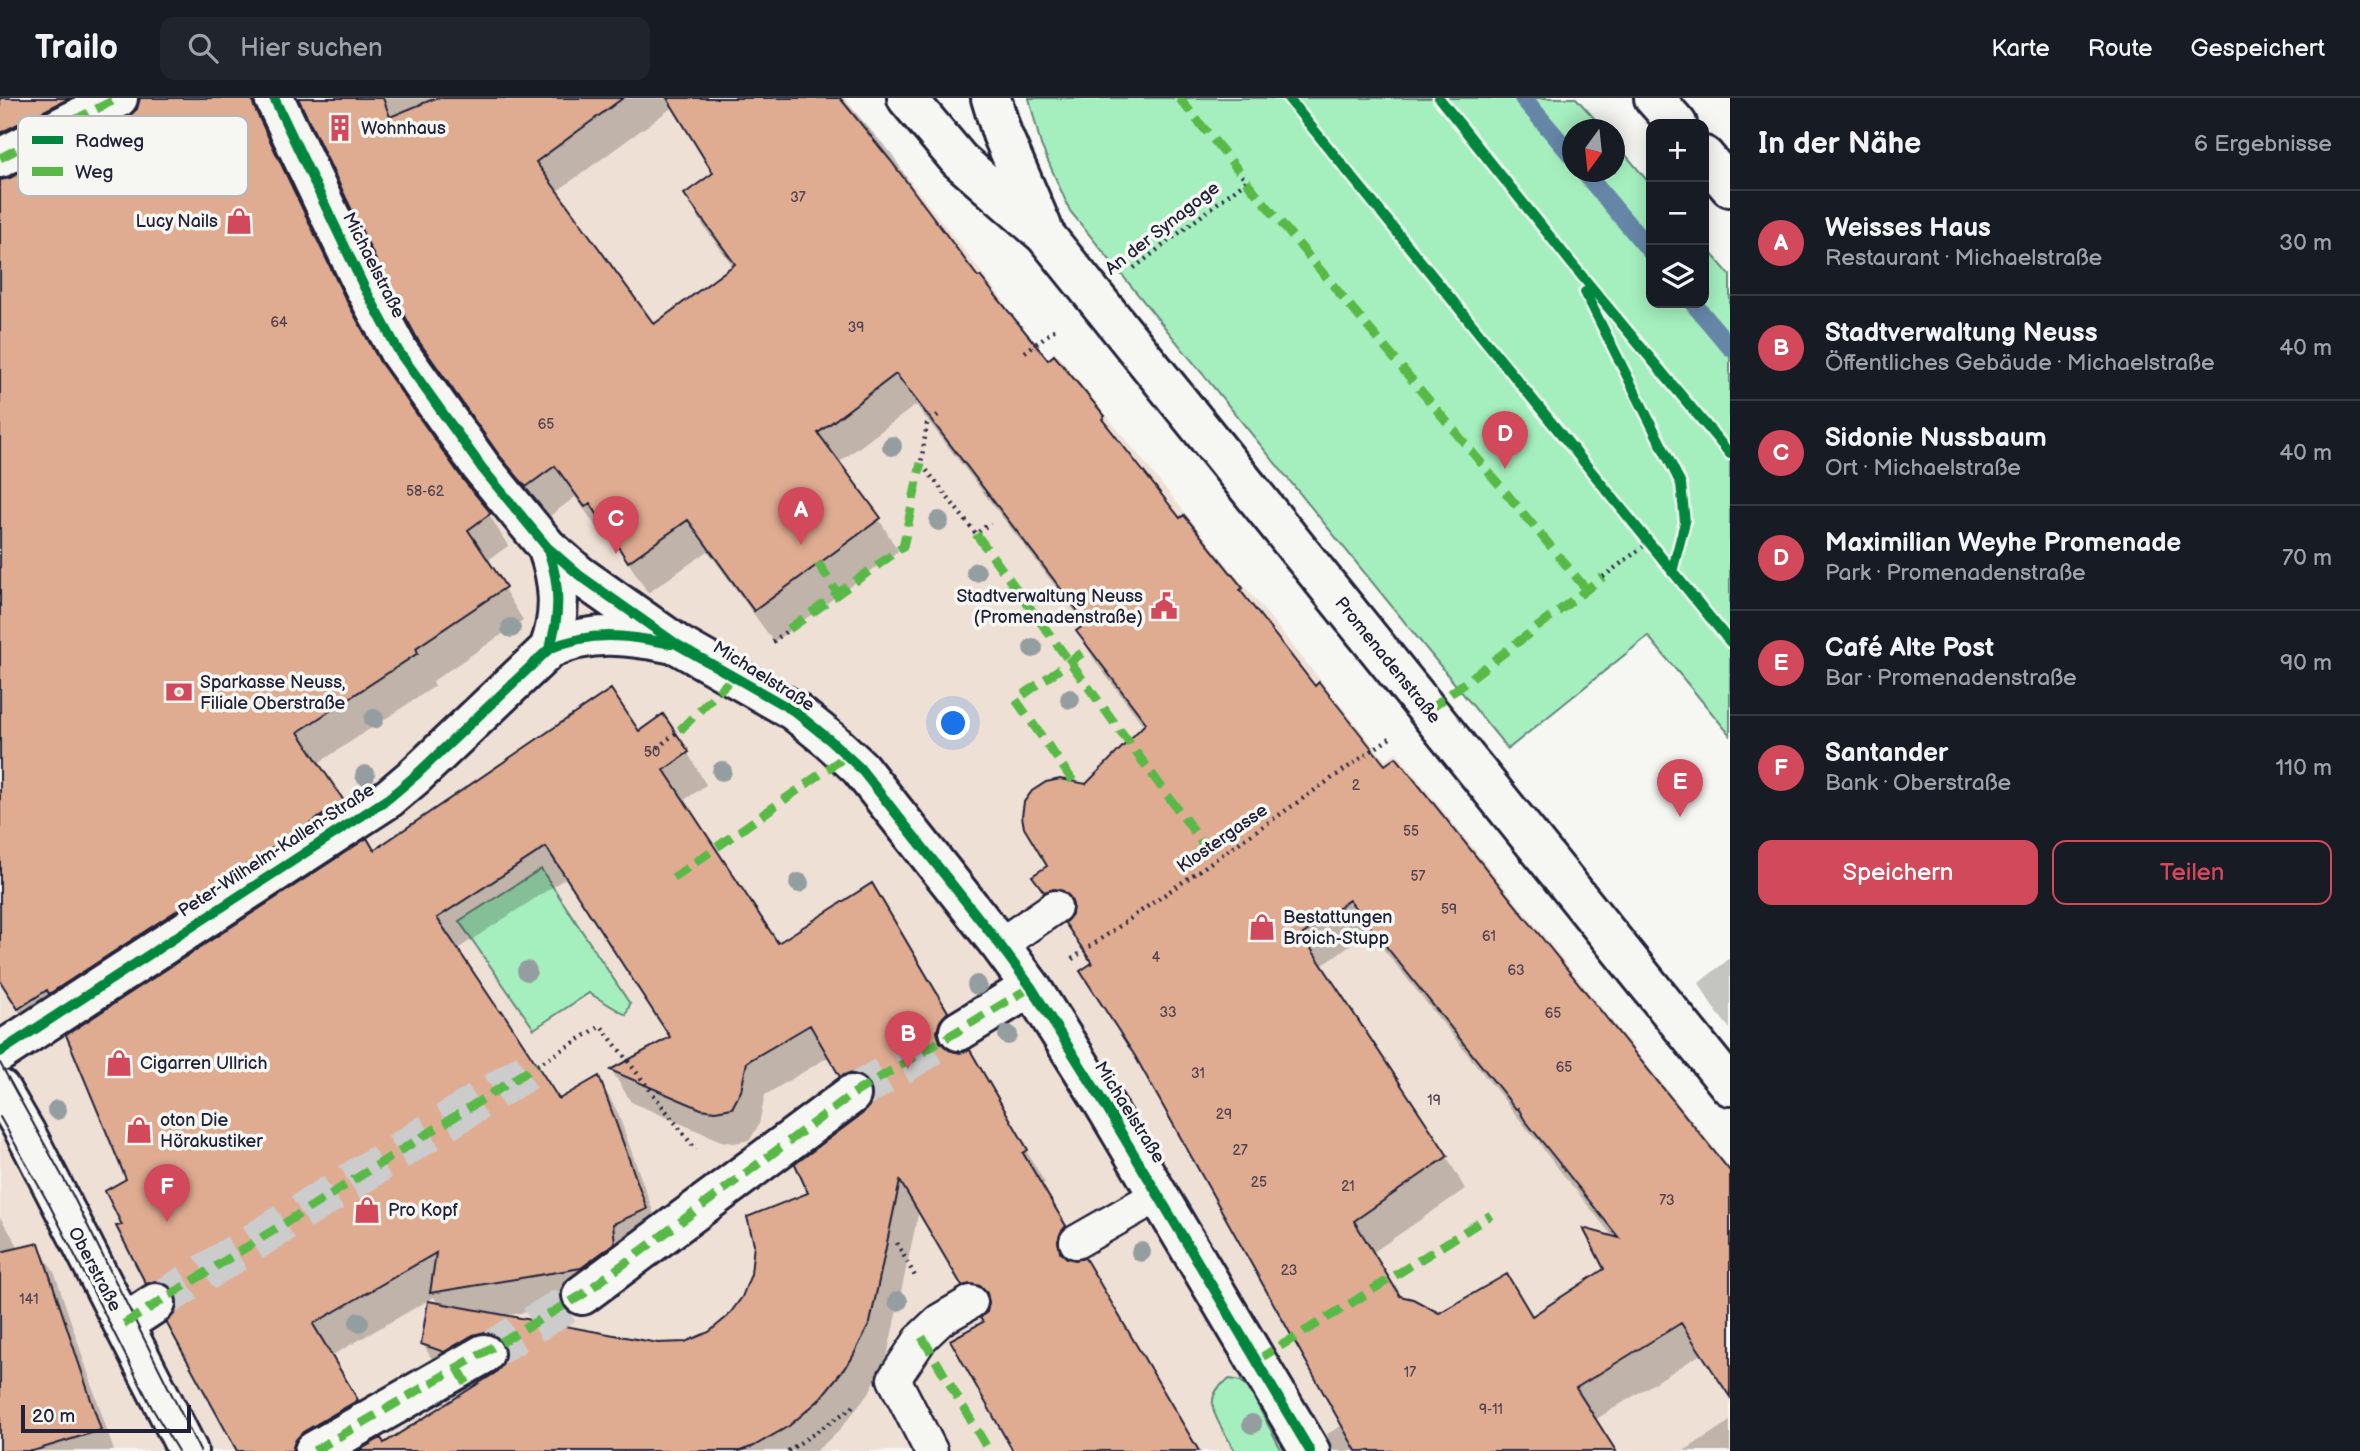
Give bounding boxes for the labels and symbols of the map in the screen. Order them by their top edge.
building icon: Wohnhaus [325,113,355,143]
legend [18,116,248,196]
place label: Wohnhaus [361,118,446,139]
north arrow [1562,119,1625,182]
text: Radweg [75,130,144,153]
text: Weg [75,161,113,184]
street label: An der Synagoge [1101,177,1224,279]
house number: 37 [790,189,806,206]
shop icon: Lucy Nails [224,206,254,236]
street label: Michaelstraße [338,209,409,322]
place label: Lucy Nails [135,211,218,232]
house number: 64 [270,314,288,331]
house number: 39 [848,319,864,336]
pin: D [1482,411,1528,469]
house number: 65 [538,416,554,433]
house number: 58-62 [406,483,445,500]
pin: A [778,487,824,545]
pin: C [593,496,639,554]
place label: Stadtverwaltung Neuss (Promenadenstraße) [956,586,1143,628]
public building icon: Stadtverwaltung Neuss (Promenadenstraße) [1149,591,1179,621]
street label: Promenadenstraße [1330,593,1445,728]
street label: Michaelstraße [709,637,819,716]
place label: Sparkasse Neuss, Filiale Oberstraße [200,672,346,714]
bank icon: Sparkasse Neuss, Filiale Oberstraße [164,677,194,707]
your location [936,706,970,740]
house number: 50 [644,744,660,761]
pin: E [1657,759,1703,817]
house number: 2 [1352,777,1361,794]
street label: Peter-Wilhelm-Kallen-Straße [174,779,378,922]
street label: Klostergasse [1173,799,1272,877]
house number: 55 [1403,823,1419,840]
house number: 57 [1411,868,1426,885]
house number: 59 [1441,901,1457,918]
place label: Bestattungen Broich-Stupp [1283,907,1392,949]
shop icon: Bestattungen Broich-Stupp [1247,912,1277,942]
house number: 61 [1482,928,1496,945]
house number: 4 [1152,949,1161,966]
house number: 63 [1507,962,1525,979]
house number: 33 [1159,1004,1177,1021]
house number: 65 [1545,1005,1561,1022]
pin: B [885,1011,931,1069]
shop icon: Cigarren Ullrich [104,1048,134,1078]
place label: Cigarren Ullrich [140,1053,267,1074]
street label: Michaelstraße [1090,1058,1169,1167]
house number: 65 [1556,1059,1572,1076]
house number: 31 [1191,1065,1205,1082]
house number: 19 [1427,1092,1441,1109]
house number: 29 [1216,1106,1232,1123]
place label: oton Die Hörakustiker [160,1110,263,1152]
shop icon: oton Die Hörakustiker [124,1115,154,1145]
house number: 27 [1232,1142,1248,1159]
pin: F [144,1164,190,1222]
house number: 25 [1251,1174,1267,1191]
house number: 21 [1341,1178,1355,1195]
house number: 73 [1659,1192,1675,1209]
shop icon: Pro Kopf [352,1195,382,1225]
place label: Pro Kopf [388,1200,459,1221]
street label: Oberstraße [64,1223,126,1315]
house number: 23 [1281,1262,1297,1279]
house number: 141 [19,1291,39,1308]
house number: 17 [1404,1364,1416,1381]
house number: 9-11 [1479,1401,1503,1418]
scale bar [21,1402,191,1434]

